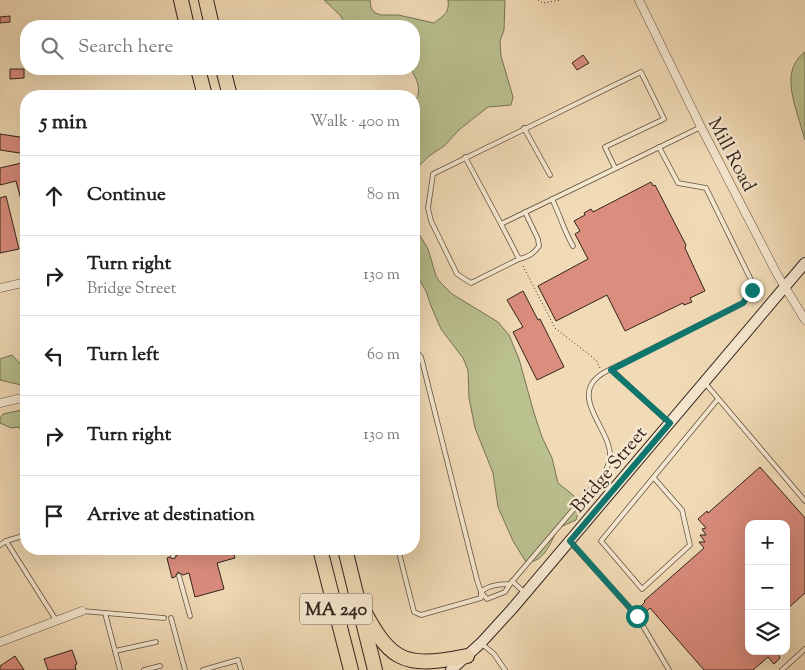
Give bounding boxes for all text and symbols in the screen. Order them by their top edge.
search box [20,20,420,75]
icon: search [38,34,66,62]
text: Search here [78,34,173,61]
text: 5 min [40,108,87,138]
text: Walk · 400 m [310,111,400,134]
street label: Mill Road [700,113,762,197]
icon: ahead [40,182,68,210]
text: Continue [87,182,166,209]
text: 80 m [367,184,400,207]
text: Turn right [87,251,171,278]
icon: right [40,262,68,290]
text: 130 m [363,264,400,287]
text: Bridge Street [87,278,176,301]
route end [741,279,764,302]
icon: left [40,342,68,370]
text: Turn left [87,342,159,369]
text: 60 m [367,344,400,367]
street label: Bridge Street [565,421,655,520]
icon: right [40,422,68,450]
text: Turn right [87,422,171,449]
text: 130 m [363,424,400,447]
icon: arrive [40,502,68,530]
text: Arrive at destination [87,502,255,529]
map controls [745,520,790,655]
button: + [745,520,790,565]
button: − [745,565,790,610]
road number: MA 240 [300,594,372,624]
route start [626,605,649,628]
button: layers [745,610,790,655]

